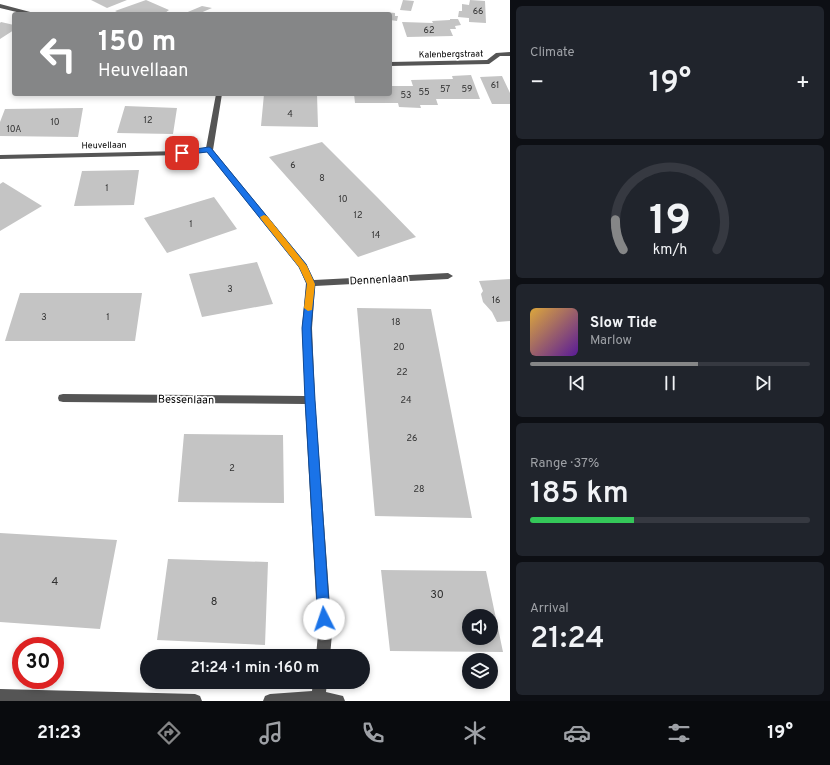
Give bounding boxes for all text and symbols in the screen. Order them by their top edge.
house number: 66 [473,6,483,17]
text: 150 m [98,25,176,61]
house number: 62 [424,25,434,36]
icon: left [32,28,84,80]
text: Climate [530,45,575,61]
street label: Kalenbergstraat [419,48,483,61]
text: Heuvellaan [98,60,188,83]
text: 19° [649,65,691,102]
text: − [530,70,544,97]
text: + [796,70,810,97]
house number: 61 [491,80,499,91]
house number: 57 [440,84,450,95]
house number: 59 [462,84,472,95]
house number: 55 [418,87,430,98]
house number: 53 [400,90,412,101]
house number: 4 [287,109,293,120]
house number: 12 [144,115,152,126]
house number: 10 [50,117,60,128]
house number: 10A [7,124,21,135]
pin [165,136,199,170]
street label: Heuvellaan [81,140,127,151]
icon: arrive [171,142,193,164]
house number: 6 [290,160,296,171]
house number: 8 [319,173,325,184]
house number: 1 [105,183,109,194]
house number: 10 [338,194,348,205]
text: 19 [649,195,691,248]
house number: 12 [354,210,362,221]
house number: 1 [189,219,193,230]
house number: 14 [372,230,381,241]
text: km/h [653,240,687,258]
street label: Dennenlaan [349,271,409,289]
house number: 3 [227,284,233,295]
house number: 16 [492,295,500,306]
house number: 3 [41,312,47,323]
house number: 1 [106,312,110,323]
text: Slow Tide [590,314,657,333]
house number: 18 [392,317,400,328]
text: Marlow [590,333,632,349]
house number: 20 [393,342,405,353]
house number: 22 [396,367,408,378]
icon: previous [566,372,588,394]
icon: pause [659,372,681,394]
icon: next [752,372,774,394]
street label: Bessenlaan [158,393,214,407]
house number: 24 [400,395,412,406]
house number: 26 [407,433,417,444]
text: Range · 37% [530,456,599,472]
house number: 2 [229,463,235,474]
text: 185 km [530,476,629,513]
house number: 28 [413,484,425,495]
house number: 4 [52,575,59,589]
house number: 30 [430,588,444,602]
house number: 8 [211,595,217,609]
position arrow [303,598,345,640]
text: Arrival [530,601,569,617]
map controls [462,609,498,689]
button: sound [462,609,498,645]
text: 21:24 [530,621,605,658]
speed limit sign: 30 [12,637,64,689]
button: layers [462,653,498,689]
text: 21:24 · 1 min · 160 m [191,659,319,678]
icon: directions [155,719,183,747]
icon: music [257,719,285,747]
icon: phone [359,719,387,747]
icon: climate [461,719,489,747]
icon: car [563,719,591,747]
icon: filters [665,719,693,747]
text: 21:23 [37,722,81,745]
text: 19° [767,722,793,745]

